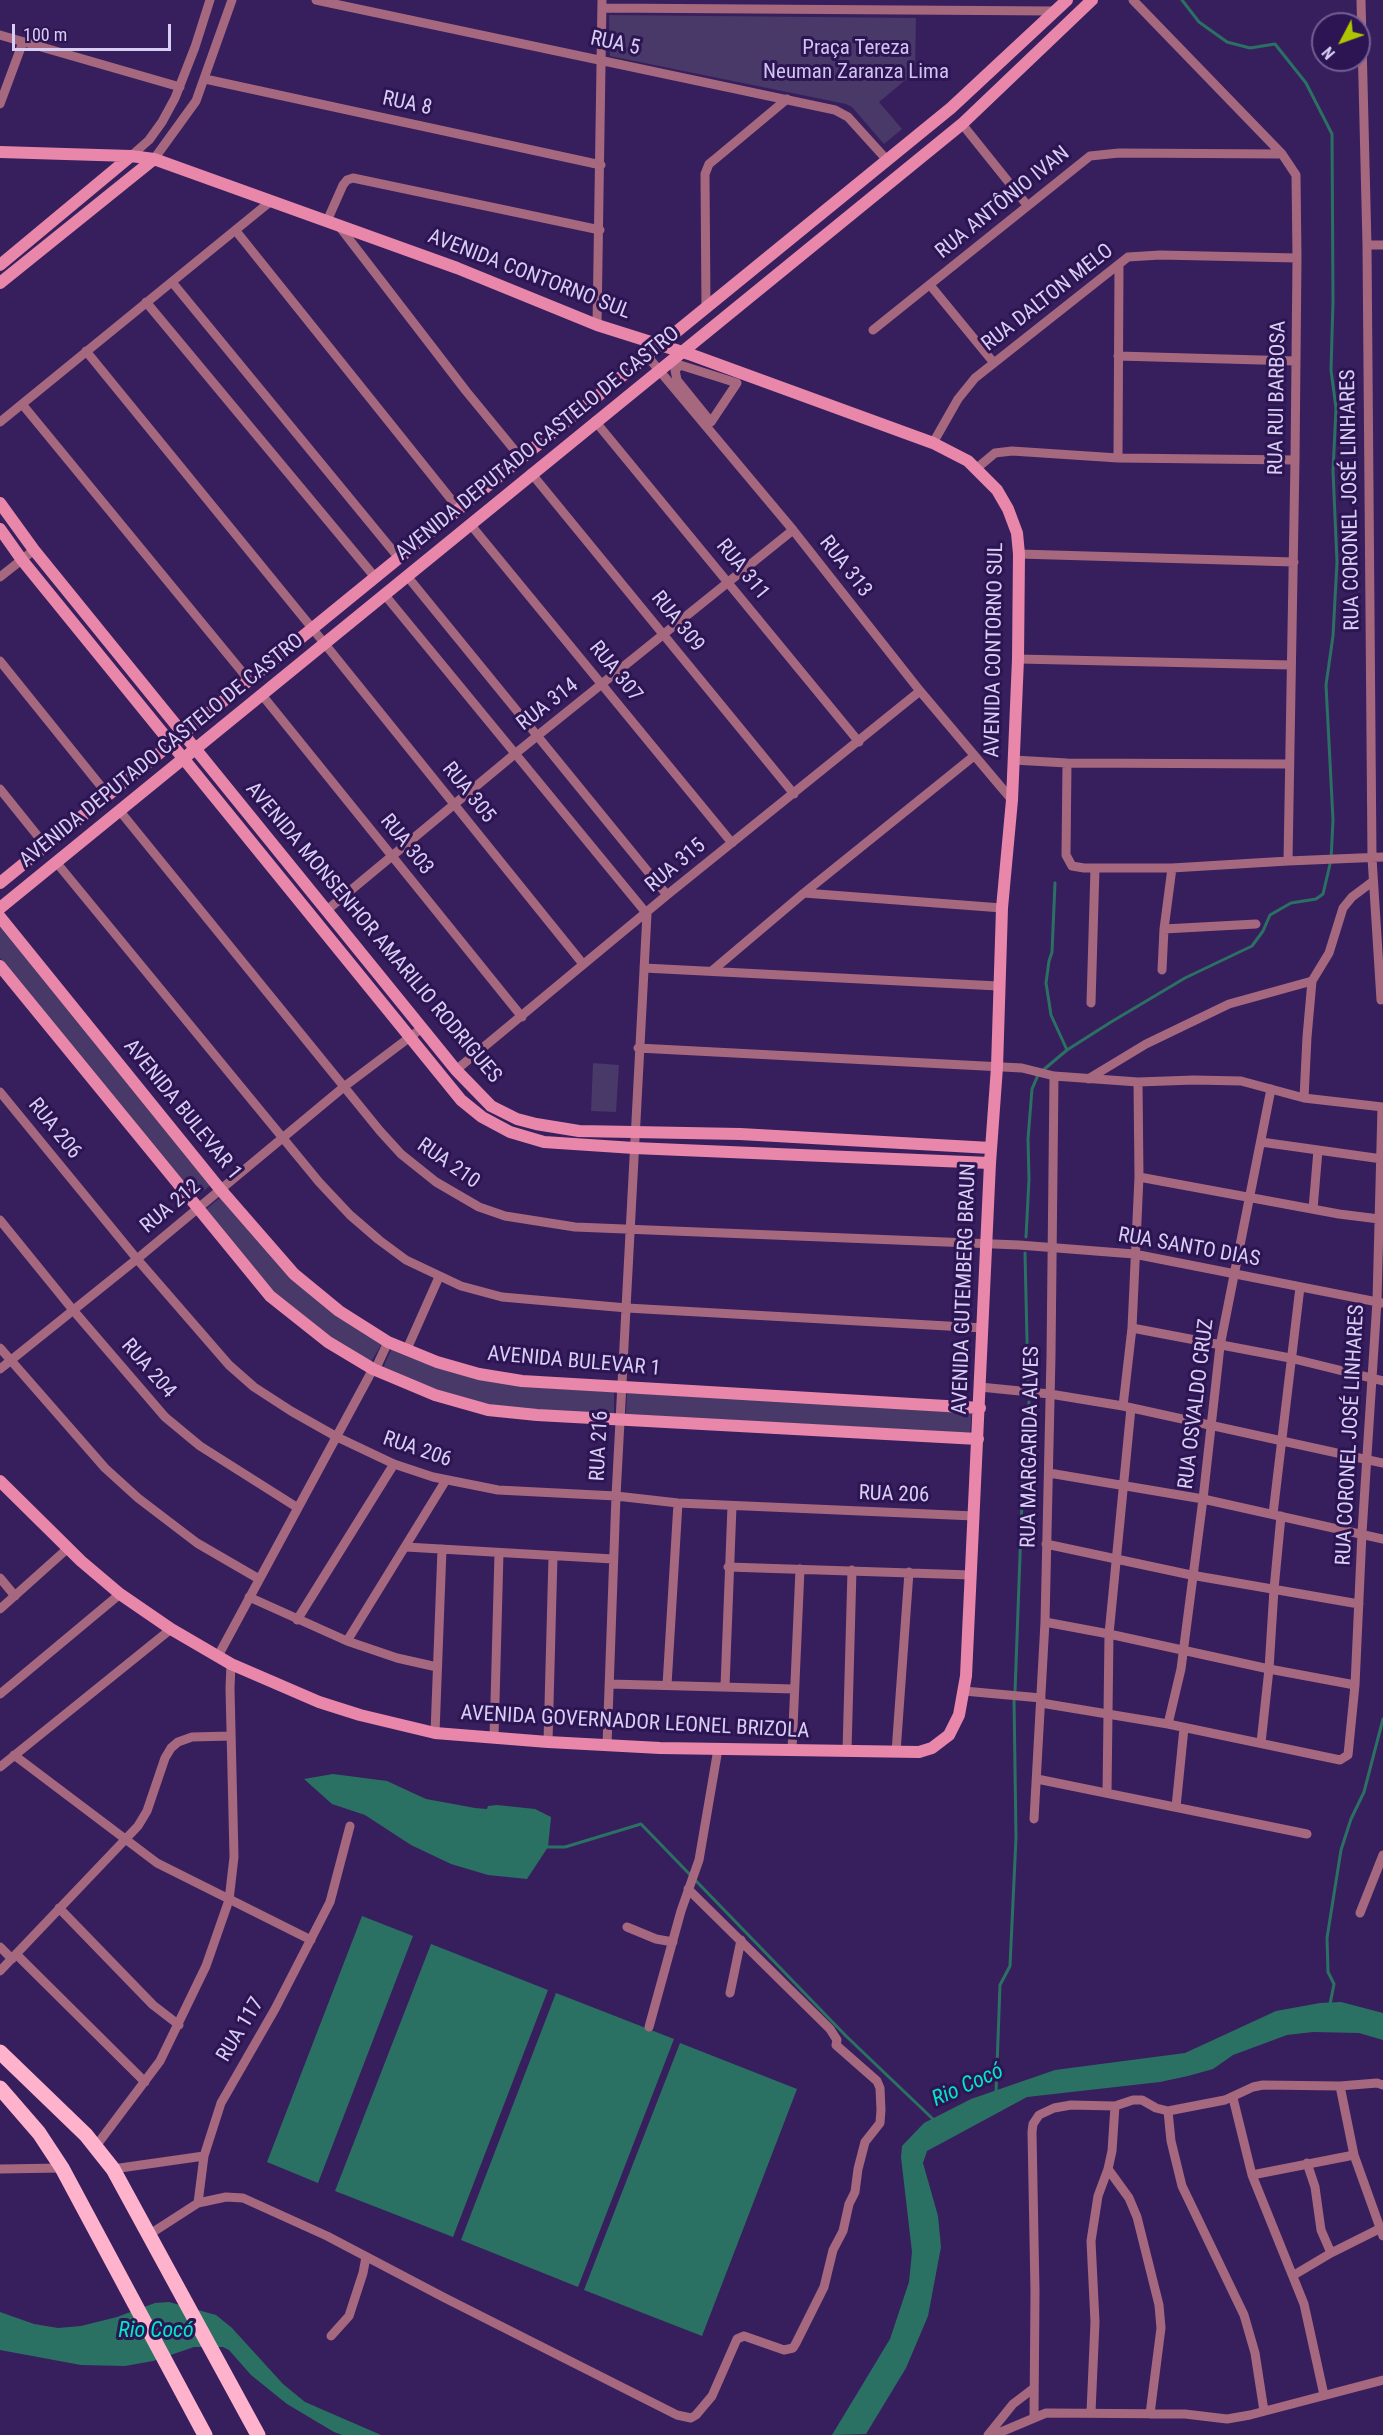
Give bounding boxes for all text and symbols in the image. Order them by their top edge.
scale bar [15,12,174,50]
north arrow [1311,12,1371,72]
text: 100 m [23,24,67,45]
street label: RUA 5 [588,26,642,62]
park label: Praça Tereza Neuman Zaranza Lima [763,36,949,86]
text: N [1318,43,1339,63]
street label: RUA 8 [380,86,434,122]
street label: RUA ANTÔNIO IVAN [931,141,1075,265]
street label: AVENIDA CONTORNO SUL [424,225,634,325]
street label: RUA DALTON MELO [977,239,1119,357]
street label: RUA RUI BARBOSA [1264,321,1292,475]
street label: AVENIDA DEPUTADO CASTELO DE CASTRO [391,322,685,566]
street label: RUA CORONEL JOSÉ LINHARES [1336,369,1366,631]
street label: RUA 313 [813,531,877,603]
street label: RUA 311 [710,535,774,605]
street label: AVENIDA CONTORNO SUL [981,542,1009,758]
street label: RUA 309 [645,587,709,657]
street label: AVENIDA DEPUTADO CASTELO DE CASTRO [15,629,309,873]
street label: RUA 307 [583,637,647,707]
street label: RUA 314 [512,673,584,737]
street label: RUA 305 [436,758,500,828]
street label: AVENIDA MONSENHOR AMARILIO RODRIGUES [240,777,506,1089]
street label: RUA 303 [374,810,438,880]
street label: RUA 315 [641,834,711,898]
street label: AVENIDA BULEVAR 1 [118,1035,246,1185]
street label: RUA 206 [22,1094,86,1164]
street label: RUA 210 [412,1133,484,1195]
street label: AVENIDA GUTEMBERG BRAUN [948,1163,982,1415]
street label: RUA 212 [136,1175,206,1239]
street label: RUA SANTO DIAS [1116,1223,1262,1273]
street label: RUA CORONEL JOSÉ LINHARES [1332,1304,1370,1566]
street label: RUA OSVALDO CRUZ [1174,1317,1220,1491]
street label: RUA 204 [115,1334,181,1404]
street label: AVENIDA BULEVAR 1 [486,1342,662,1382]
street label: RUA MARGARIDA ALVES [1017,1346,1045,1548]
street label: RUA 216 [586,1410,614,1482]
street label: RUA 206 [379,1427,455,1473]
street label: RUA 206 [858,1481,930,1509]
street label: AVENIDA GOVERNADOR LEONEL BRIZOLA [460,1701,810,1745]
street label: RUA 117 [212,1993,270,2067]
water label: Rio Cocó [928,2059,1008,2113]
water label: Rio Cocó [118,2318,194,2344]

